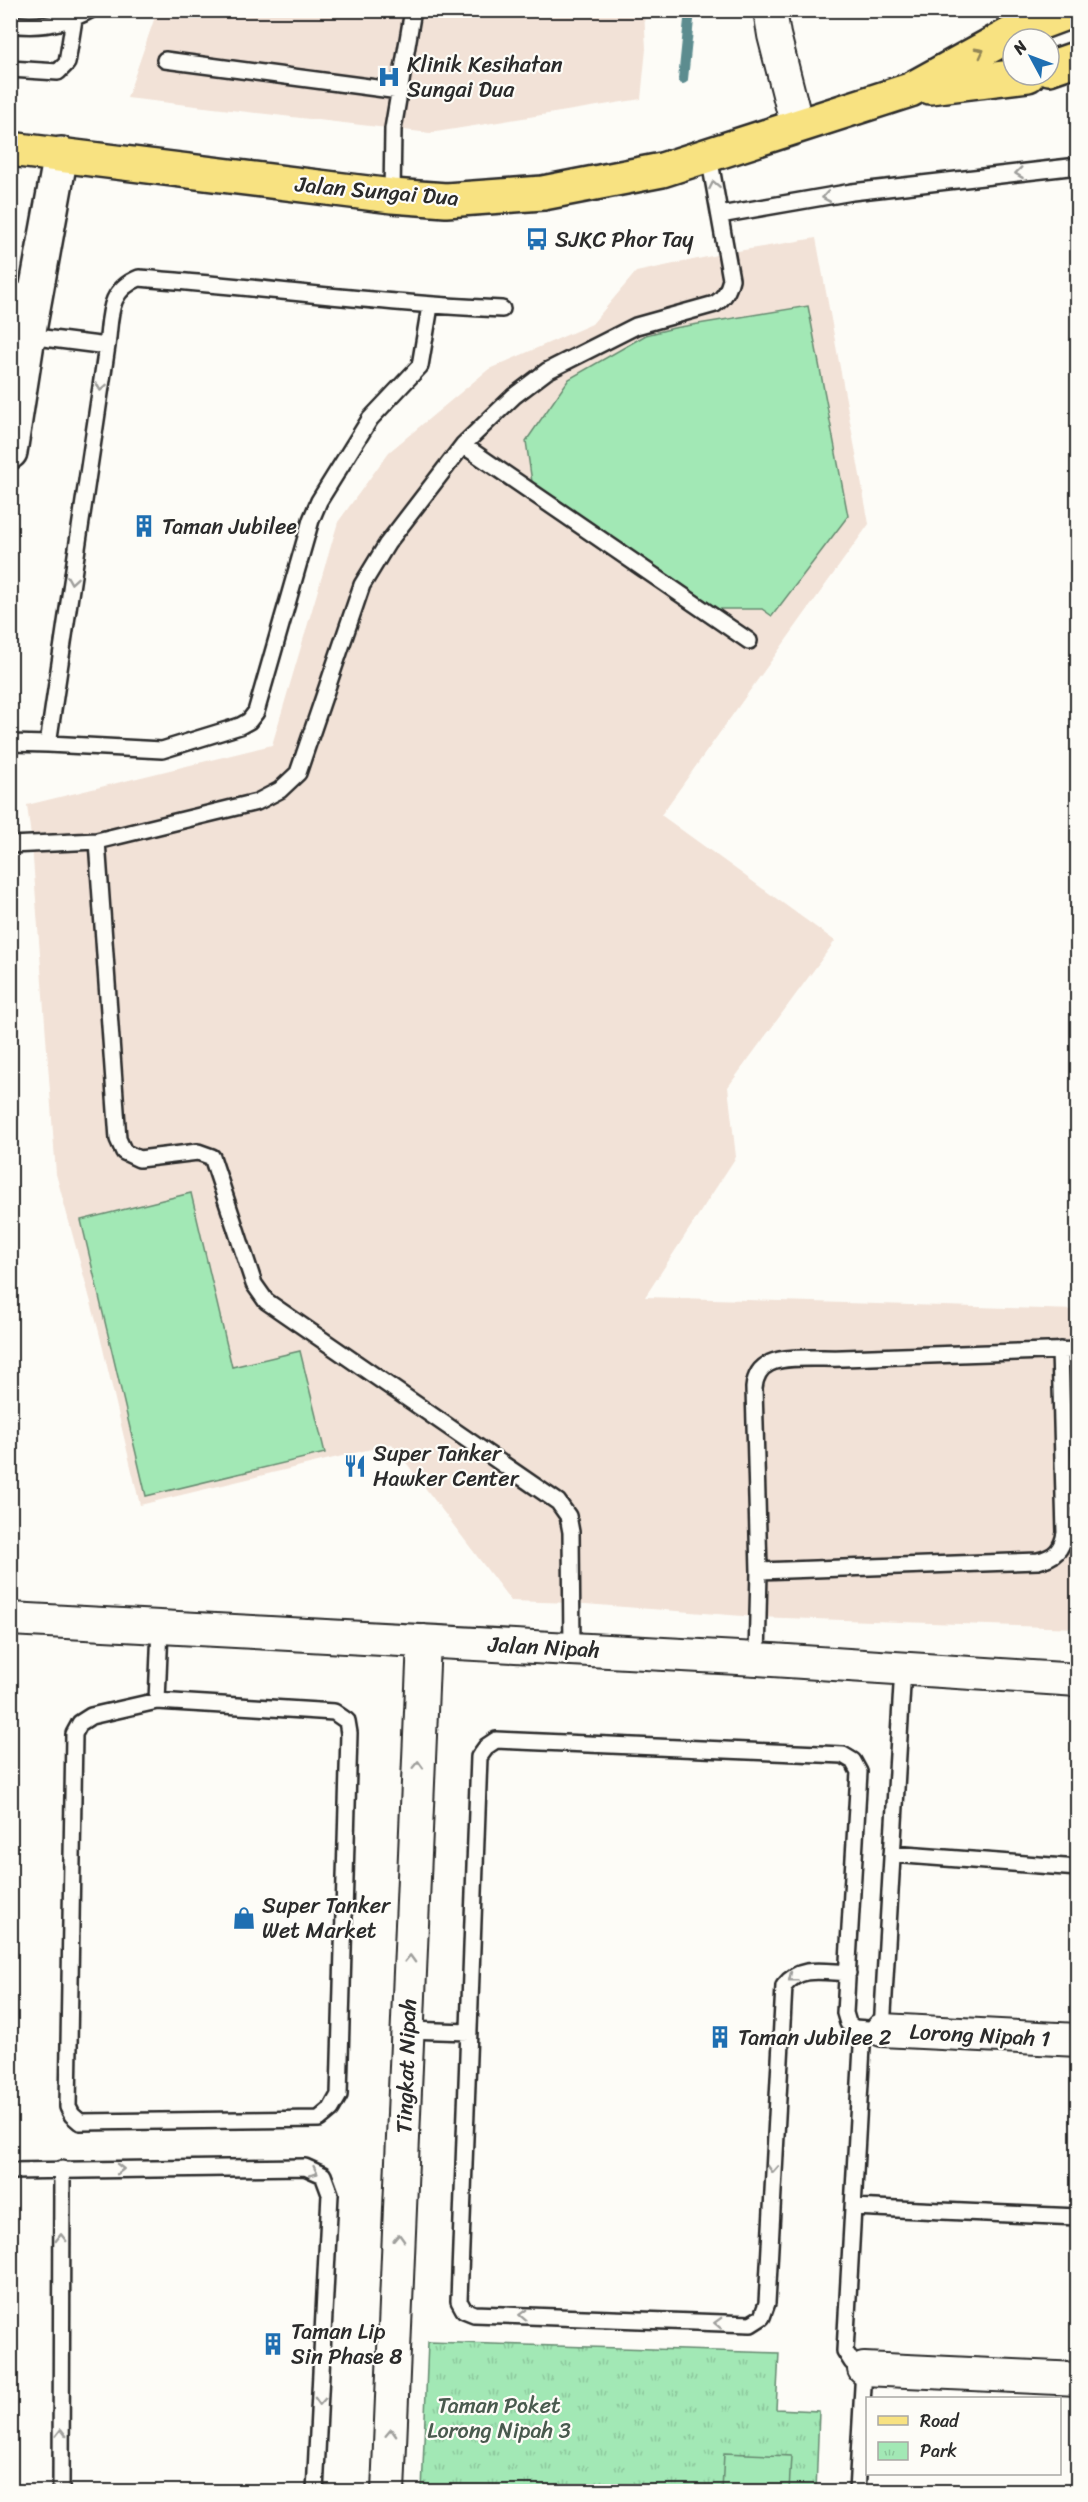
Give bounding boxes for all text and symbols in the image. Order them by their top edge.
north arrow [1001,27,1061,87]
text: N [1005,33,1035,62]
place label: Klinik Kesihatan Sungai Dua [407,45,563,109]
one-way arrow [974,48,984,59]
hospital icon: Klinik Kesihatan Sungai Dua [376,64,402,90]
street label: Jalan Sungai Dua [293,164,460,218]
one-way arrow [1015,166,1024,178]
one-way arrow [708,181,721,191]
one-way arrow [821,190,831,202]
place label: SJKC Phor Tay [555,220,694,259]
bus stop icon: SJKC Phor Tay [524,226,550,252]
one-way arrow [96,383,108,392]
place label: Taman Jubilee [162,507,297,546]
building icon: Taman Jubilee [131,513,157,539]
one-way arrow [67,575,79,585]
place label: Super Tanker Hawker Center [373,1434,520,1498]
restaurant icon: Super Tanker Hawker Center [342,1453,368,1479]
street label: Jalan Nipah [486,1625,601,1669]
one-way arrow [412,1760,425,1769]
place label: Super Tanker Wet Market [262,1886,392,1950]
shop icon: Super Tanker Wet Market [231,1905,257,1931]
one-way arrow [404,1955,417,1964]
one-way arrow [788,1971,799,1982]
street label: Tingkat Nipah [384,1998,428,2134]
street label: Lorong Nipah 1 [909,2012,1051,2058]
place label: Taman Jubilee 2 [738,2018,892,2057]
building icon: Taman Jubilee 2 [707,2024,733,2050]
one-way arrow [116,2163,125,2175]
one-way arrow [308,2164,319,2176]
one-way arrow [766,2164,779,2173]
one-way arrow [55,2234,67,2243]
one-way arrow [392,2234,405,2243]
one-way arrow [519,2309,528,2322]
place label: Taman Lip Sin Phase 8 [291,2312,403,2376]
one-way arrow [714,2316,723,2329]
building icon: Taman Lip Sin Phase 8 [260,2331,286,2357]
park label: Taman Poket Lorong Nipah 3 [427,2386,571,2450]
one-way arrow [313,2397,326,2406]
legend [866,2397,1061,2475]
text: Road [920,2405,960,2437]
one-way arrow [55,2429,67,2438]
one-way arrow [384,2429,397,2438]
text: Park [920,2435,957,2467]

